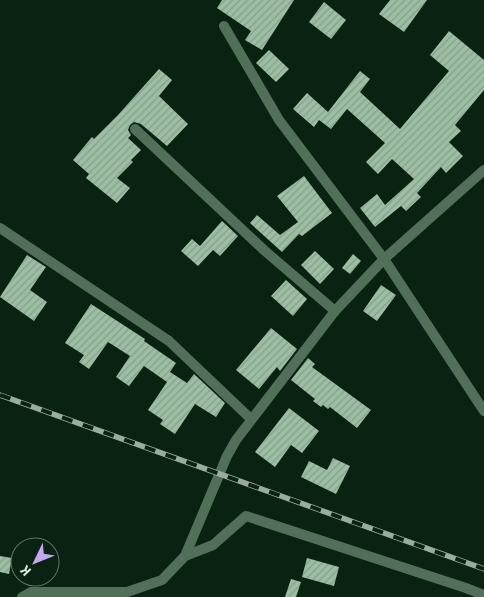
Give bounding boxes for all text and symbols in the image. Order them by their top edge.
north arrow [10,537,60,587]
text: K [14,561,36,581]

